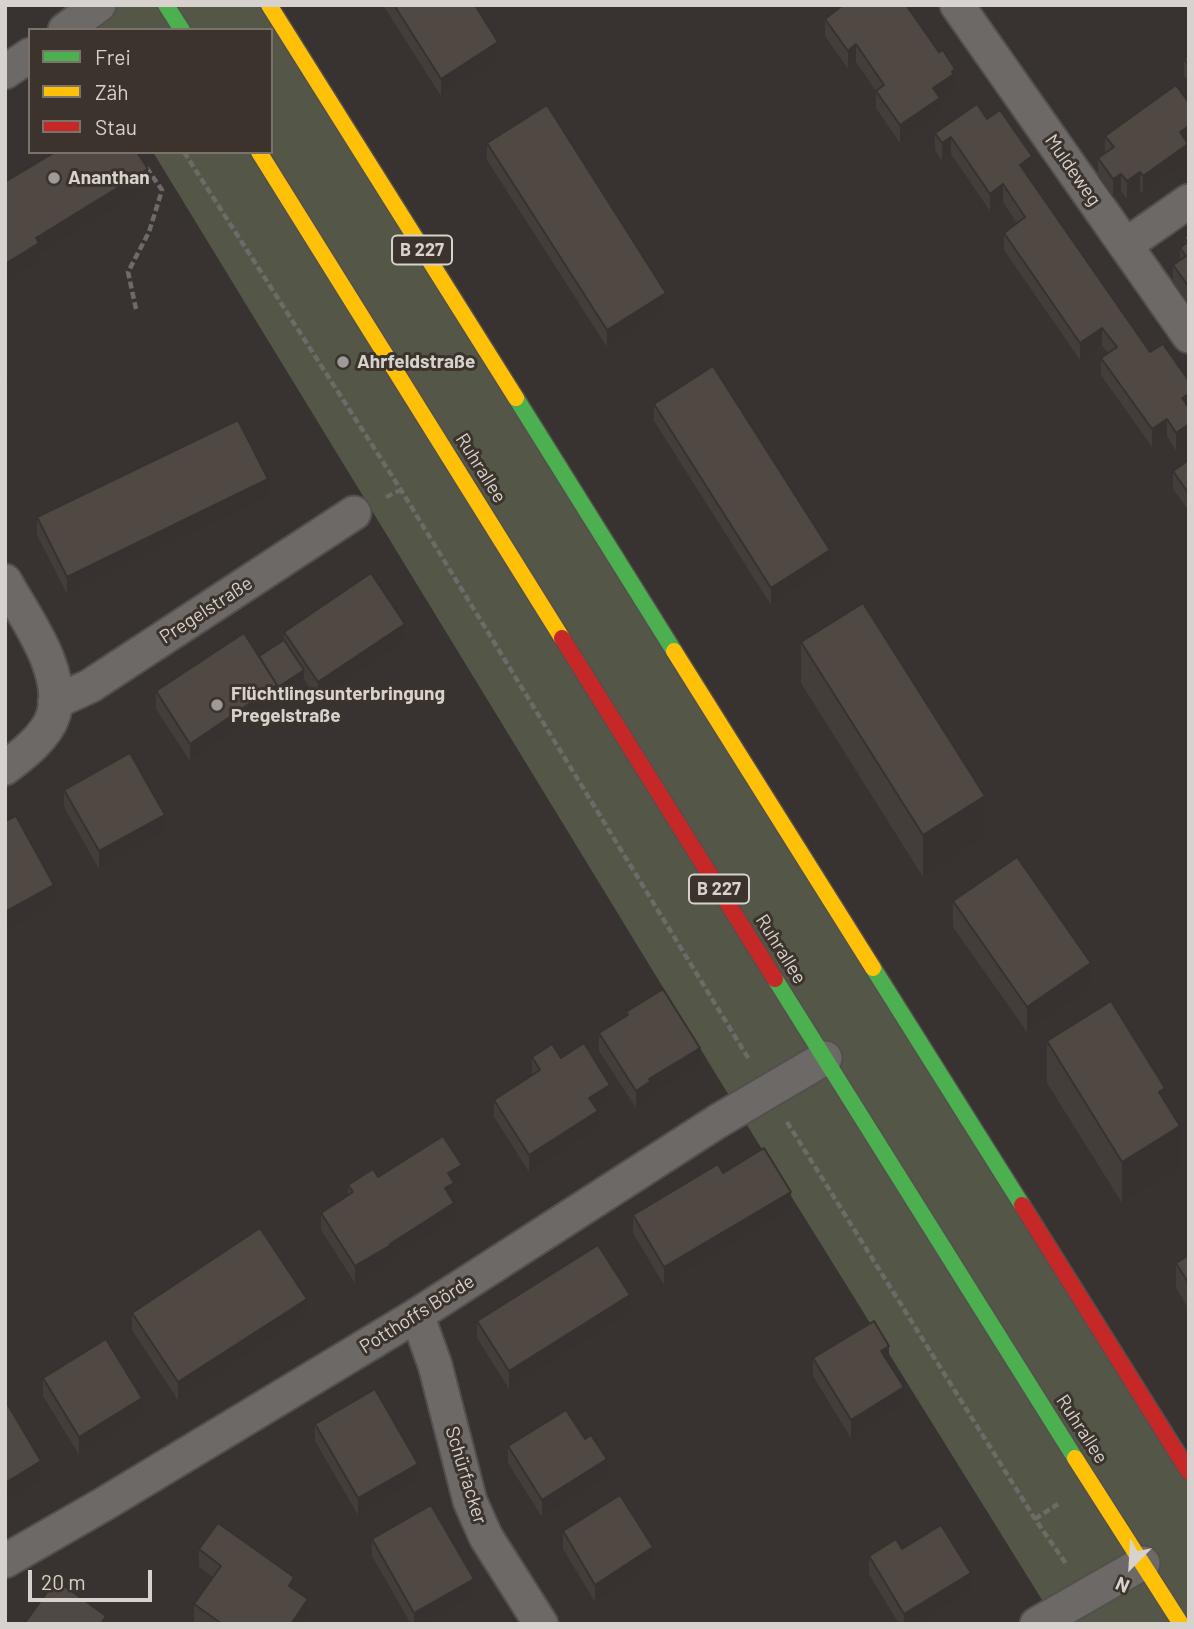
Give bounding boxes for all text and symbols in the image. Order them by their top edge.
legend [28,28,273,154]
text: Frei [95,44,131,69]
text: Zäh [95,79,129,104]
text: Stau [95,114,137,139]
street label: Muldeweg [1040,130,1106,210]
place label: Ananthan [68,167,150,189]
marker: Ananthan [46,170,62,186]
road number: B 227 [392,236,452,264]
place label: Ahrfeldstraße [357,351,475,373]
marker: Ahrfeldstraße [335,354,351,370]
street label: Ruhrallee [451,429,511,507]
street label: Pregelstraße [155,572,257,648]
place label: Flüchtlingsunterbringung Pregelstraße [231,683,445,727]
marker: Flüchtlingsunterbringung Pregelstraße [209,697,225,713]
road number: B 227 [689,874,749,904]
street label: Ruhrallee [751,910,811,988]
street label: Potthoffs Börde [355,1270,479,1358]
street label: Ruhrallee [1051,1390,1113,1468]
street label: Schürfacker [440,1423,492,1527]
north arrow [1096,1531,1166,1601]
scale bar [32,1556,156,1600]
text: 20 m [41,1569,86,1594]
text: N [1112,1573,1133,1599]

